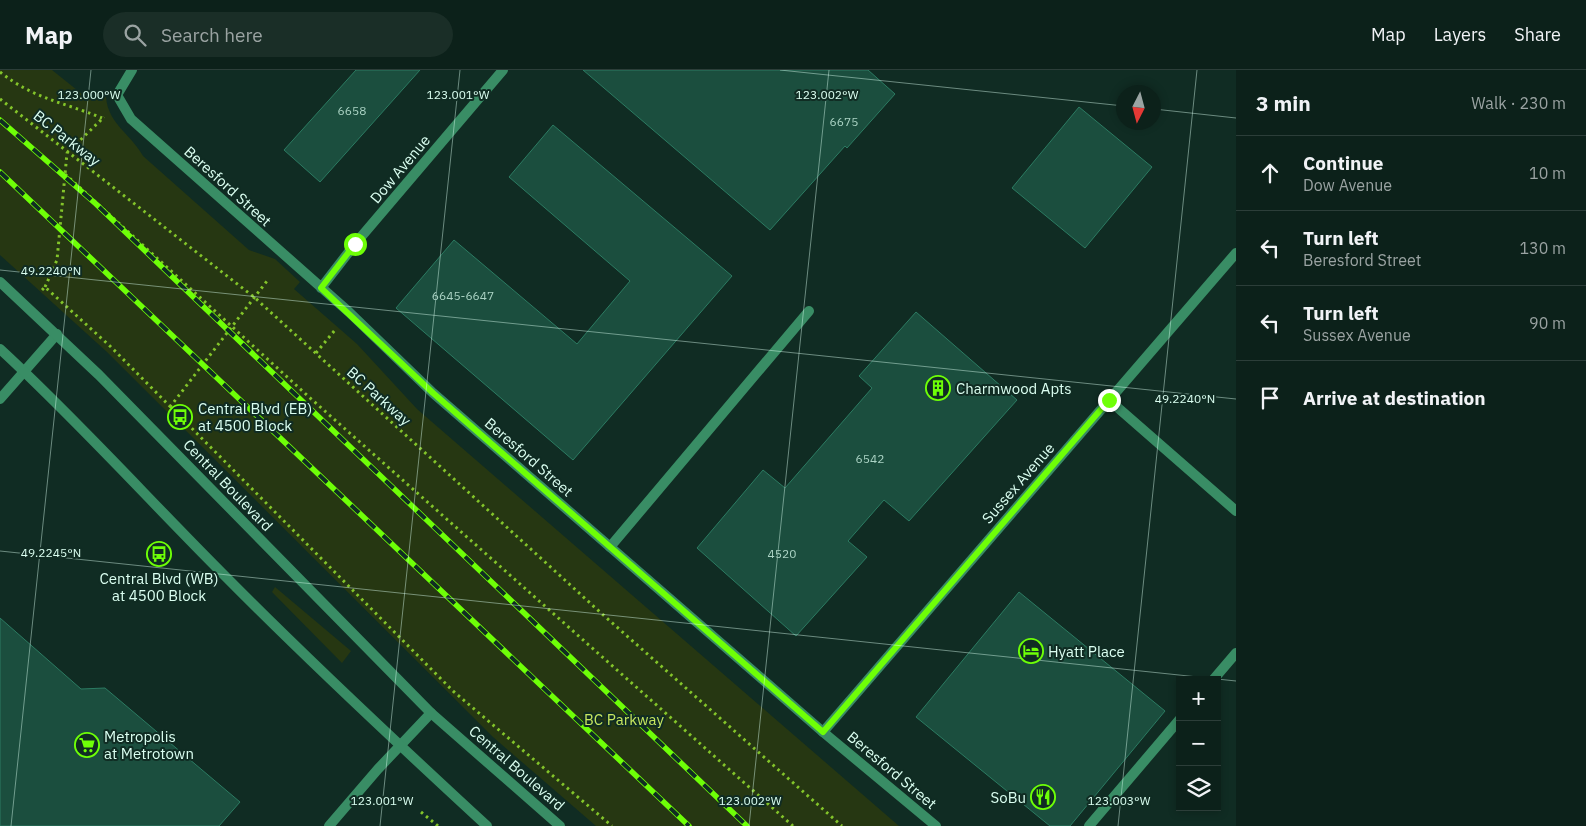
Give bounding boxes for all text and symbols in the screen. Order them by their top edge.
search box [103,12,453,57]
text: Map [25,19,73,51]
icon: search [121,21,149,49]
text: Search here [161,23,263,47]
text: Map [1371,23,1406,46]
text: Layers [1434,23,1486,46]
text: Share [1514,23,1561,46]
north arrow [1116,85,1161,130]
text: 123.000°W [58,87,121,102]
text: 123.001°W [427,87,490,102]
text: 123.002°W [796,87,859,102]
text: 3 min [1256,89,1311,117]
text: Walk · 230 m [1471,93,1566,113]
house number: 6658 [338,103,366,118]
street label: BC Parkway [30,106,105,170]
house number: 6675 [830,114,858,129]
street label: Dow Avenue [366,131,434,207]
street label: Beresford Street [180,142,276,230]
text: Continue [1303,151,1383,175]
icon: ahead [1256,159,1284,187]
text: 10 m [1529,163,1566,183]
text: Dow Avenue [1303,175,1392,195]
text: Turn left [1303,226,1379,250]
route start [344,233,367,256]
icon: left [1256,234,1284,262]
text: 130 m [1519,238,1566,258]
text: Beresford Street [1303,250,1421,270]
text: 49.2240°N [21,263,81,278]
house number: 6645-6647 [432,288,494,303]
text: Turn left [1303,301,1379,325]
icon: left [1256,309,1284,337]
text: 90 m [1529,313,1566,333]
text: Sussex Avenue [1303,325,1411,345]
street label: BC Parkway [343,362,415,430]
building icon: Charmwood Apts [925,375,951,401]
place label: Charmwood Apts [956,379,1072,398]
icon: arrive [1256,384,1284,412]
text: Arrive at destination [1303,386,1486,410]
route end [1098,389,1121,412]
text: 49.2240°N [1155,391,1215,406]
place label: Central Blvd (EB) at 4500 Block [198,399,312,435]
bus stop icon: Central Blvd (EB) at 4500 Block [167,404,193,430]
street label: Beresford Street [481,413,577,501]
street label: Central Boulevard [179,435,277,535]
street label: Sussex Avenue [978,439,1058,527]
house number: 6542 [856,451,884,466]
bus stop icon: Central Blvd (WB) at 4500 Block [146,541,172,567]
text: 49.2245°N [21,545,81,560]
house number: 4520 [768,546,796,561]
place label: Central Blvd (WB) at 4500 Block [99,569,219,605]
hotel icon: Hyatt Place [1018,638,1044,664]
place label: Hyatt Place [1048,642,1125,661]
map controls [1176,676,1221,811]
button: + [1176,676,1221,721]
park label: BC Parkway [584,710,664,729]
street label: Central Boulevard [465,721,569,815]
button: − [1176,721,1221,766]
place label: Metropolis at Metrotown [104,727,194,763]
street label: Beresford Street [843,727,941,813]
supermarket icon: Metropolis at Metrotown [74,732,100,758]
button: layers [1176,766,1221,811]
restaurant icon: SoBu [1030,784,1056,810]
place label: SoBu [991,788,1026,807]
text: 123.001°W [351,793,414,808]
text: 123.002°W [719,793,782,808]
text: 123.003°W [1088,793,1151,808]

